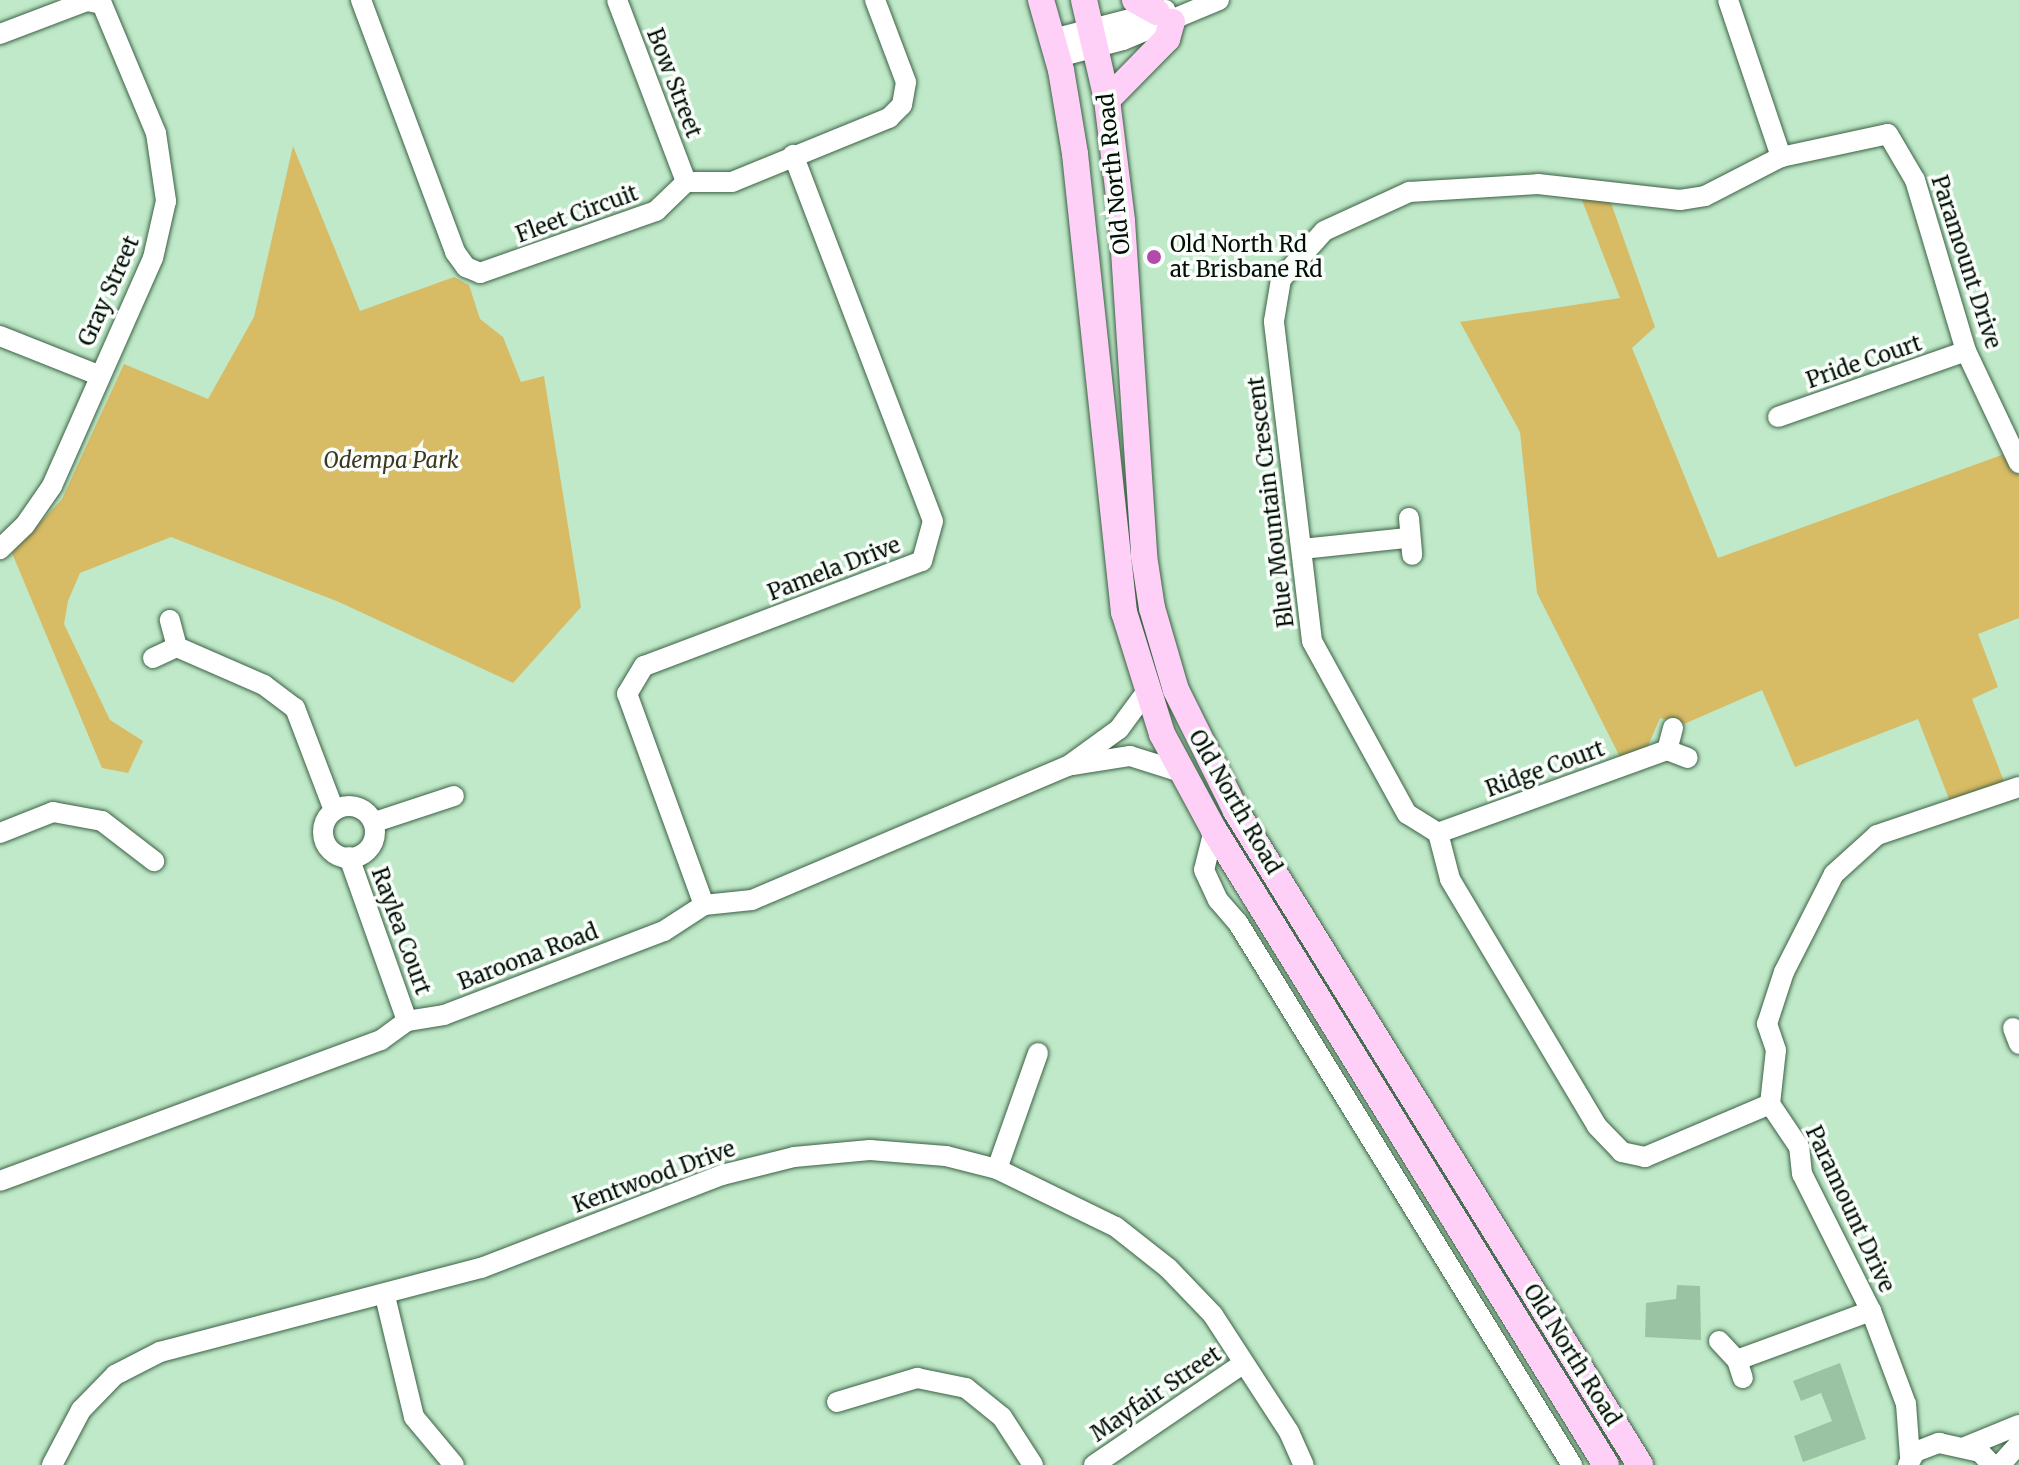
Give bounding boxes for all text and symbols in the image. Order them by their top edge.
street label: Bow Street [641,25,707,141]
street label: Old North Road [1092,92,1136,256]
street label: Paramount Drive [1926,172,2006,352]
street label: Fleet Circuit [512,180,642,248]
place label: Old North Rd at Brisbane Rd [1170,231,1323,282]
street label: Gray Street [73,232,145,350]
marker: Old North Rd at Brisbane Rd [1145,248,1163,266]
street label: Pride Court [1803,330,1925,394]
street label: Blue Mountain Crescent [1243,375,1299,629]
park label: Odempa Park [323,448,459,474]
street label: Pamela Drive [764,532,904,606]
street label: Old North Road [1183,725,1287,879]
street label: Ridge Court [1482,735,1608,803]
street label: Raylea Court [366,864,436,998]
street label: Baroona Road [454,918,602,996]
street label: Paramount Drive [1800,1122,1900,1296]
street label: Kentwood Drive [569,1135,739,1219]
street label: Old North Road [1518,1279,1626,1431]
street label: Mayfair Street [1086,1341,1226,1447]

